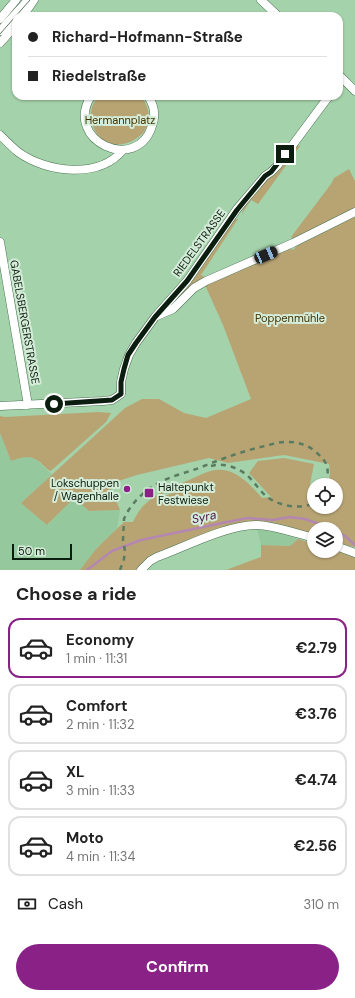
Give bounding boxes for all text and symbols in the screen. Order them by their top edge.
text: Richard-Hofmann-Straße [52,27,243,47]
text: Riedelstraße [52,66,146,86]
park label: Hermannplatz [85,113,155,127]
route end [276,145,294,163]
street label: RIEDELSTRASSE [170,207,228,279]
car [253,245,279,265]
street label: GABELSBERGERSTRASSE [7,259,43,385]
park label: Poppenmühle [255,311,325,325]
route start [45,395,63,413]
place label: Lokschuppen / Wagenhalle [51,476,119,503]
map controls [307,478,343,558]
button: locate [307,478,343,514]
place label: Haltepunkt Festwiese [158,480,214,507]
marker: Lokschuppen / Wagenhalle [122,484,132,494]
marker: Haltepunkt Festwiese [143,487,155,499]
water label: Syra [190,507,218,527]
button: layers [307,522,343,558]
scale bar [12,542,72,561]
text: 50 m [18,544,45,558]
text: Choose a ride [16,582,137,606]
icon: car [18,630,54,666]
text: Economy [66,630,134,650]
text: €2.79 [296,638,337,658]
text: 1 min · 11:31 [66,650,127,667]
icon: car [18,696,54,732]
text: Comfort [66,696,127,716]
text: €3.76 [295,704,337,724]
text: 2 min · 11:32 [66,716,135,733]
icon: car [18,762,54,798]
text: XL [66,762,84,782]
text: €4.74 [295,770,337,790]
text: 3 min · 11:33 [66,782,135,799]
icon: car [18,828,54,864]
text: Moto [66,828,104,848]
text: €2.56 [294,836,337,856]
text: 4 min · 11:34 [66,848,135,865]
icon: cash [16,893,38,915]
text: Cash [48,894,83,914]
text: 310 m [304,896,339,913]
button: Confirm [16,944,339,990]

